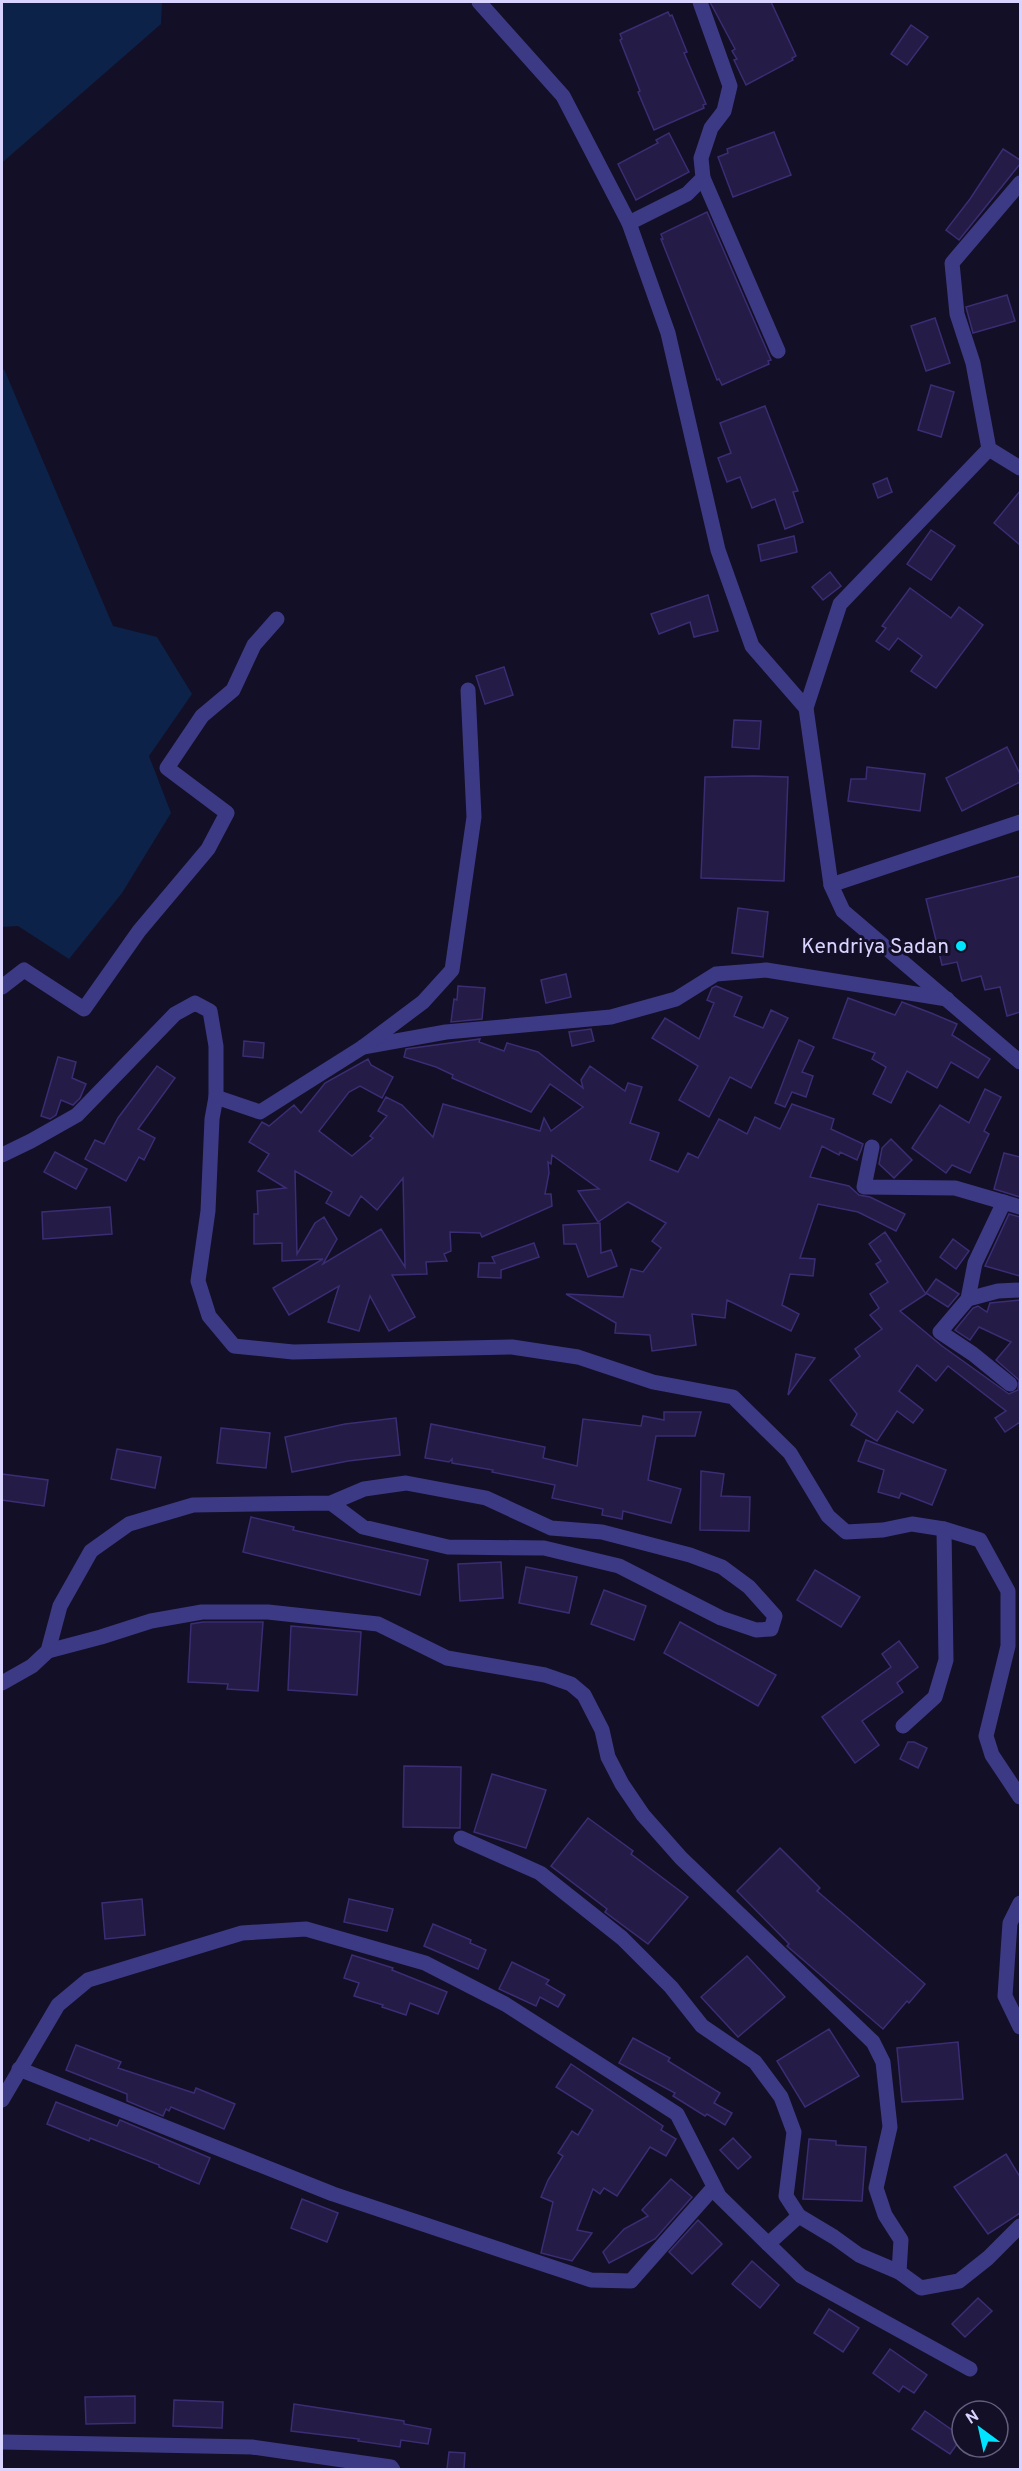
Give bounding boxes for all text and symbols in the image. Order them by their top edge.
place label: Kendriya Sadan [801,934,949,961]
marker: Kendriya Sadan [954,939,968,953]
north arrow [950,2399,1010,2459]
text: N [963,2407,983,2430]

